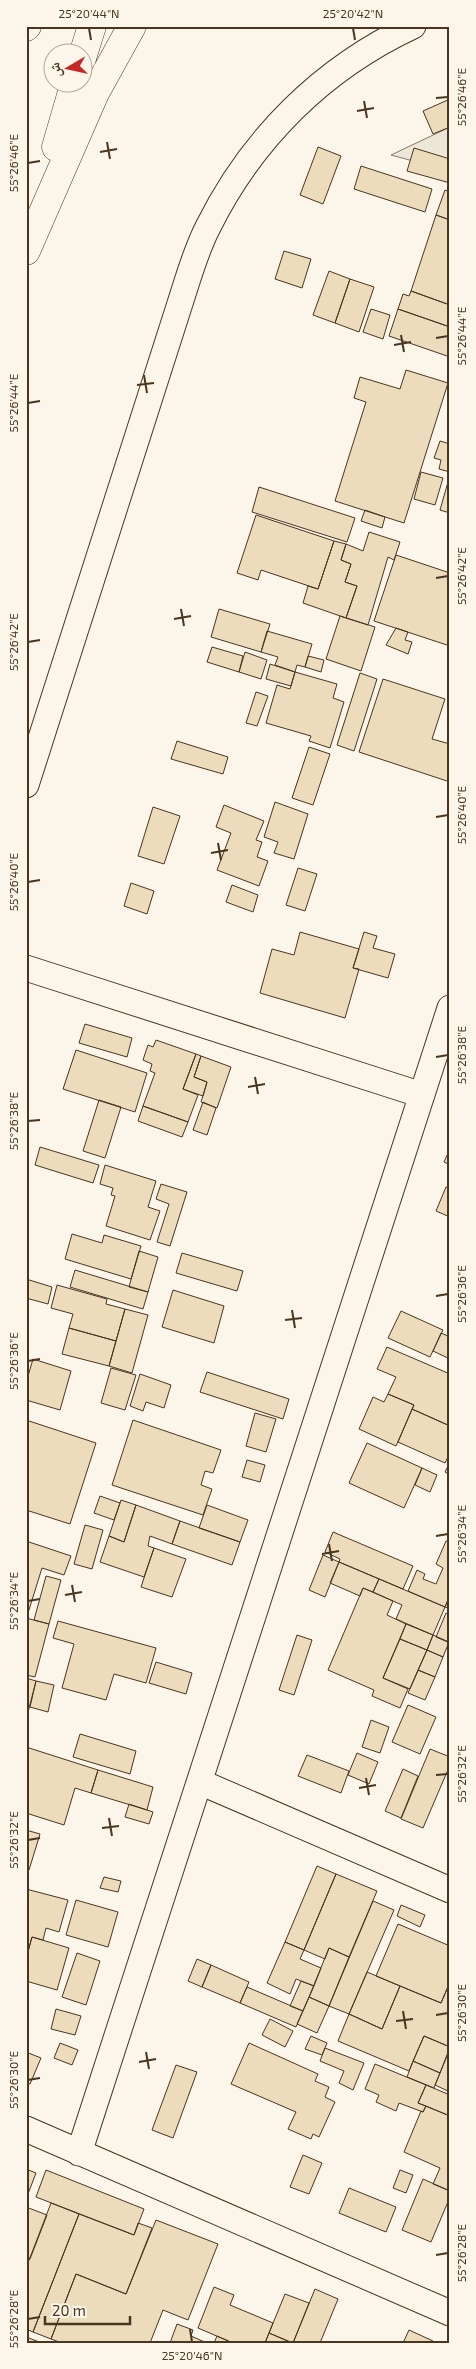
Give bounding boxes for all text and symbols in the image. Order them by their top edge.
text: 25°20'44"N [58,6,120,20]
text: 25°20'42"N [323,6,383,20]
north arrow [42,42,92,92]
text: ش [45,61,65,79]
text: 55°26'46"E [454,68,468,126]
text: 55°26'46"E [6,134,20,192]
text: 55°26'44"E [454,306,468,365]
text: 55°26'44"E [6,373,20,432]
text: 55°26'42"E [454,547,468,605]
text: 55°26'42"E [6,613,20,671]
text: 55°26'40"E [454,785,468,844]
text: 55°26'40"E [6,852,20,911]
text: 55°26'38"E [454,1026,468,1084]
text: 55°26'38"E [6,1092,20,1150]
text: 55°26'36"E [454,1265,468,1323]
text: 55°26'36"E [6,1332,20,1390]
text: 55°26'34"E [454,1505,468,1563]
text: 55°26'34"E [6,1572,20,1630]
text: 55°26'32"E [454,1745,468,1803]
text: 55°26'32"E [6,1811,20,1869]
text: 55°26'30"E [454,1984,468,2042]
text: 55°26'30"E [6,2051,20,2109]
text: 55°26'28"E [454,2224,468,2282]
text: 55°26'28"E [6,2290,20,2348]
scale bar [45,2294,130,2326]
text: 20 m [52,2301,86,2319]
text: 25°20'46"N [162,2348,222,2362]

